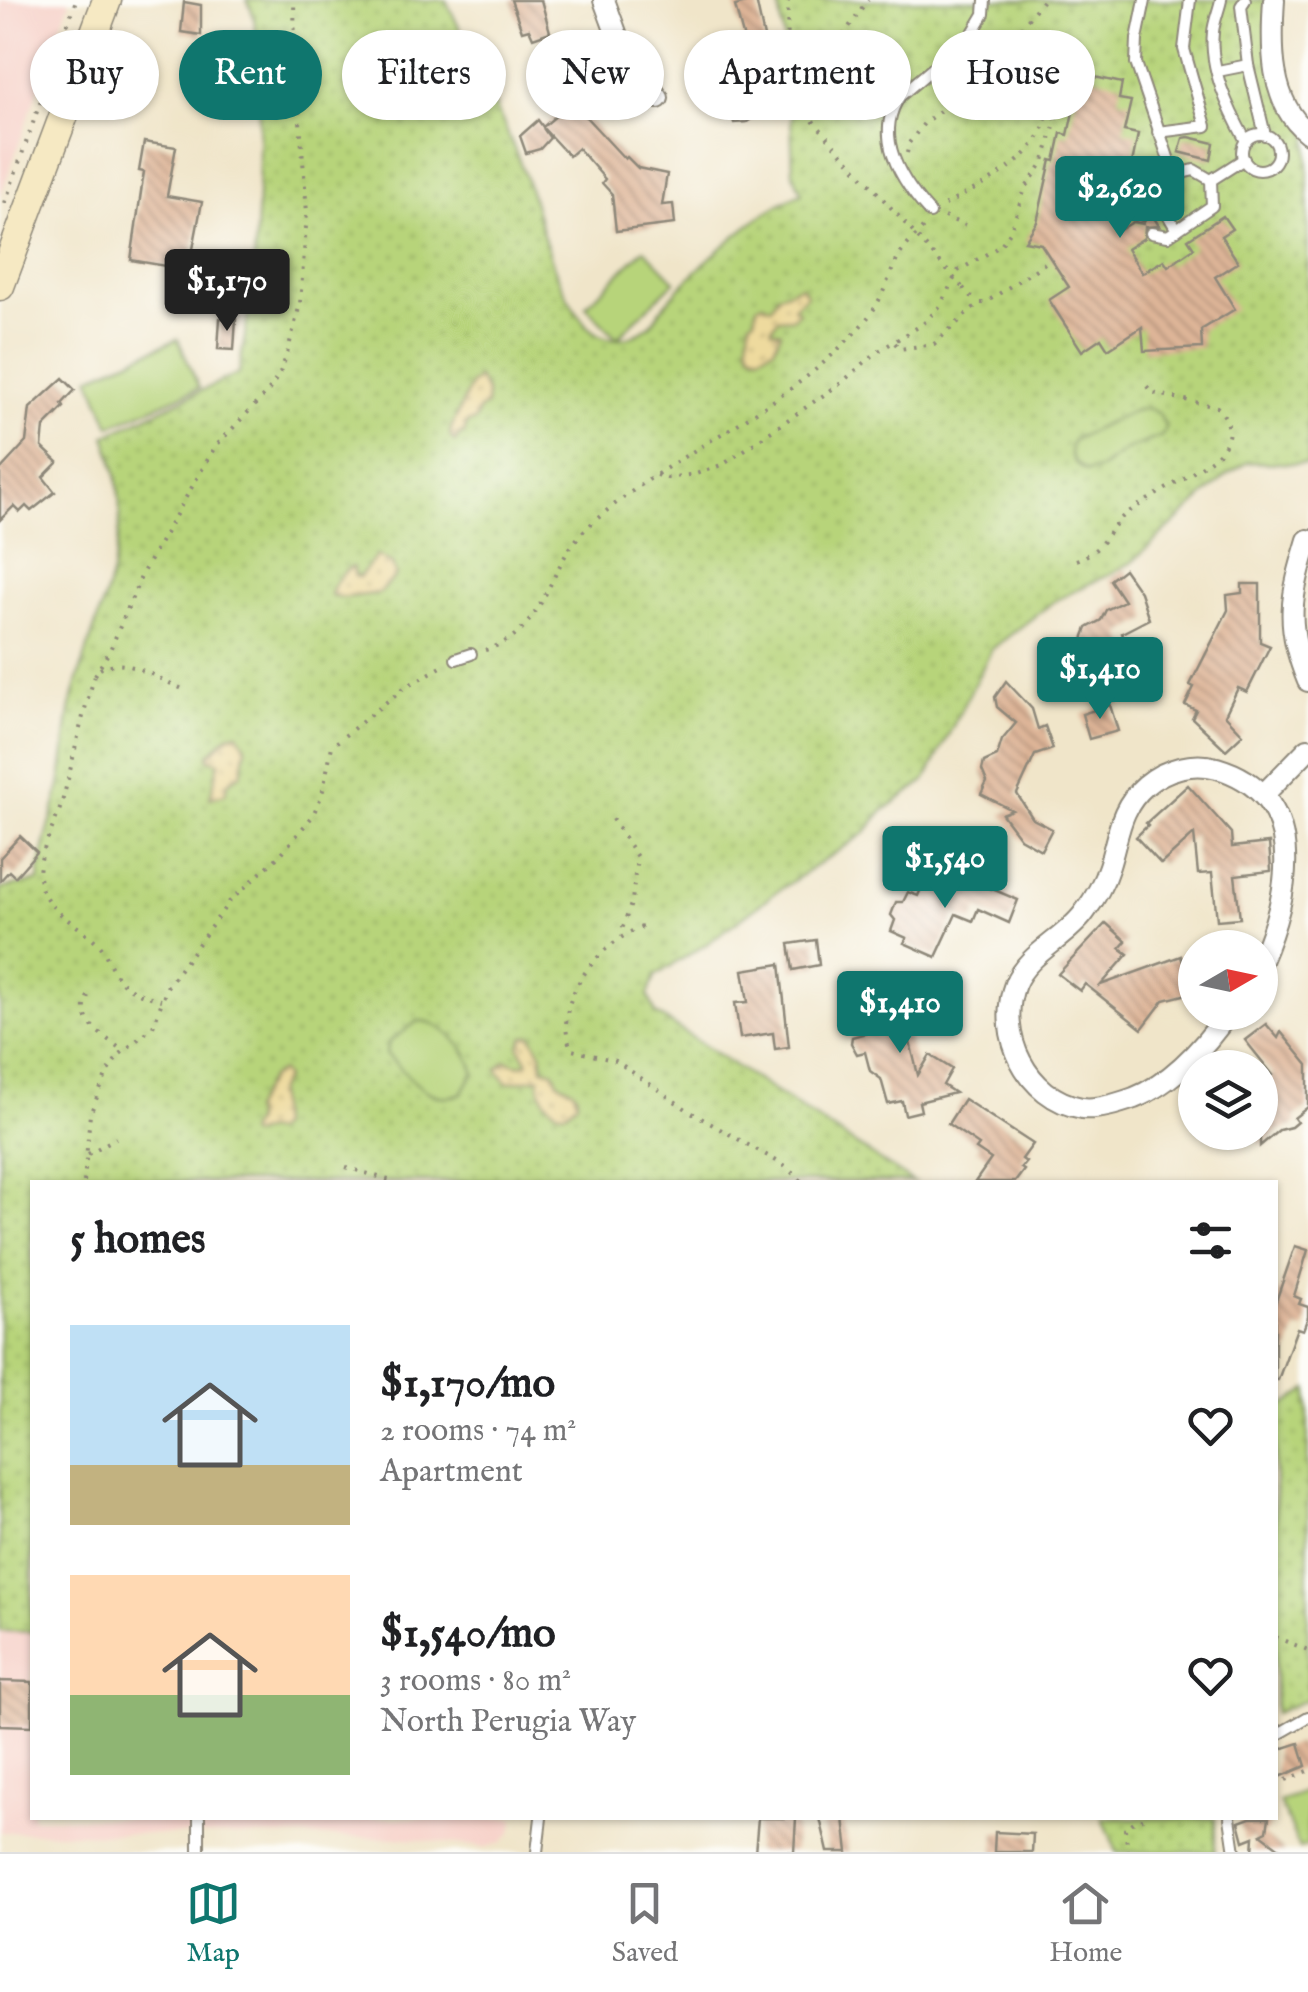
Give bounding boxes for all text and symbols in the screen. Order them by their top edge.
chip: Buy [30,30,159,120]
chip: Rent [179,30,322,120]
chip: Filters [342,30,506,120]
chip: New [526,30,664,120]
chip: Apartment [684,30,911,120]
chip: House [931,30,1095,120]
pin: $2,620 [1039,156,1201,241]
text: $2,620 [1077,168,1163,209]
pin: $1,170 [146,249,308,334]
text: $1,170 [187,261,267,302]
pin: $1,410 [1019,637,1181,722]
text: $1,410 [1059,649,1141,690]
pin: $1,540 [864,826,1026,911]
text: $1,540 [904,838,986,879]
north arrow [1178,930,1278,1030]
map controls [1178,930,1278,1150]
pin: $1,410 [819,971,981,1056]
text: $1,410 [859,983,941,1024]
button: layers [1178,1050,1278,1150]
icon: filters [1183,1213,1238,1268]
text: 5 homes [70,1214,206,1267]
text: $1,170/mo [380,1358,555,1411]
icon: home [150,1365,270,1485]
icon: heart [1183,1398,1238,1453]
text: 2 rooms · 74 m² [380,1411,576,1452]
text: Apartment [380,1452,523,1493]
text: $1,540/mo [380,1608,556,1661]
icon: home [150,1615,270,1735]
icon: heart [1183,1648,1238,1703]
text: 3 rooms · 80 m² [380,1661,571,1702]
text: North Perugia Way [380,1702,636,1743]
tab: Map [186,1876,241,1971]
tab: Saved [612,1876,678,1971]
tab: Home [1049,1876,1122,1971]

